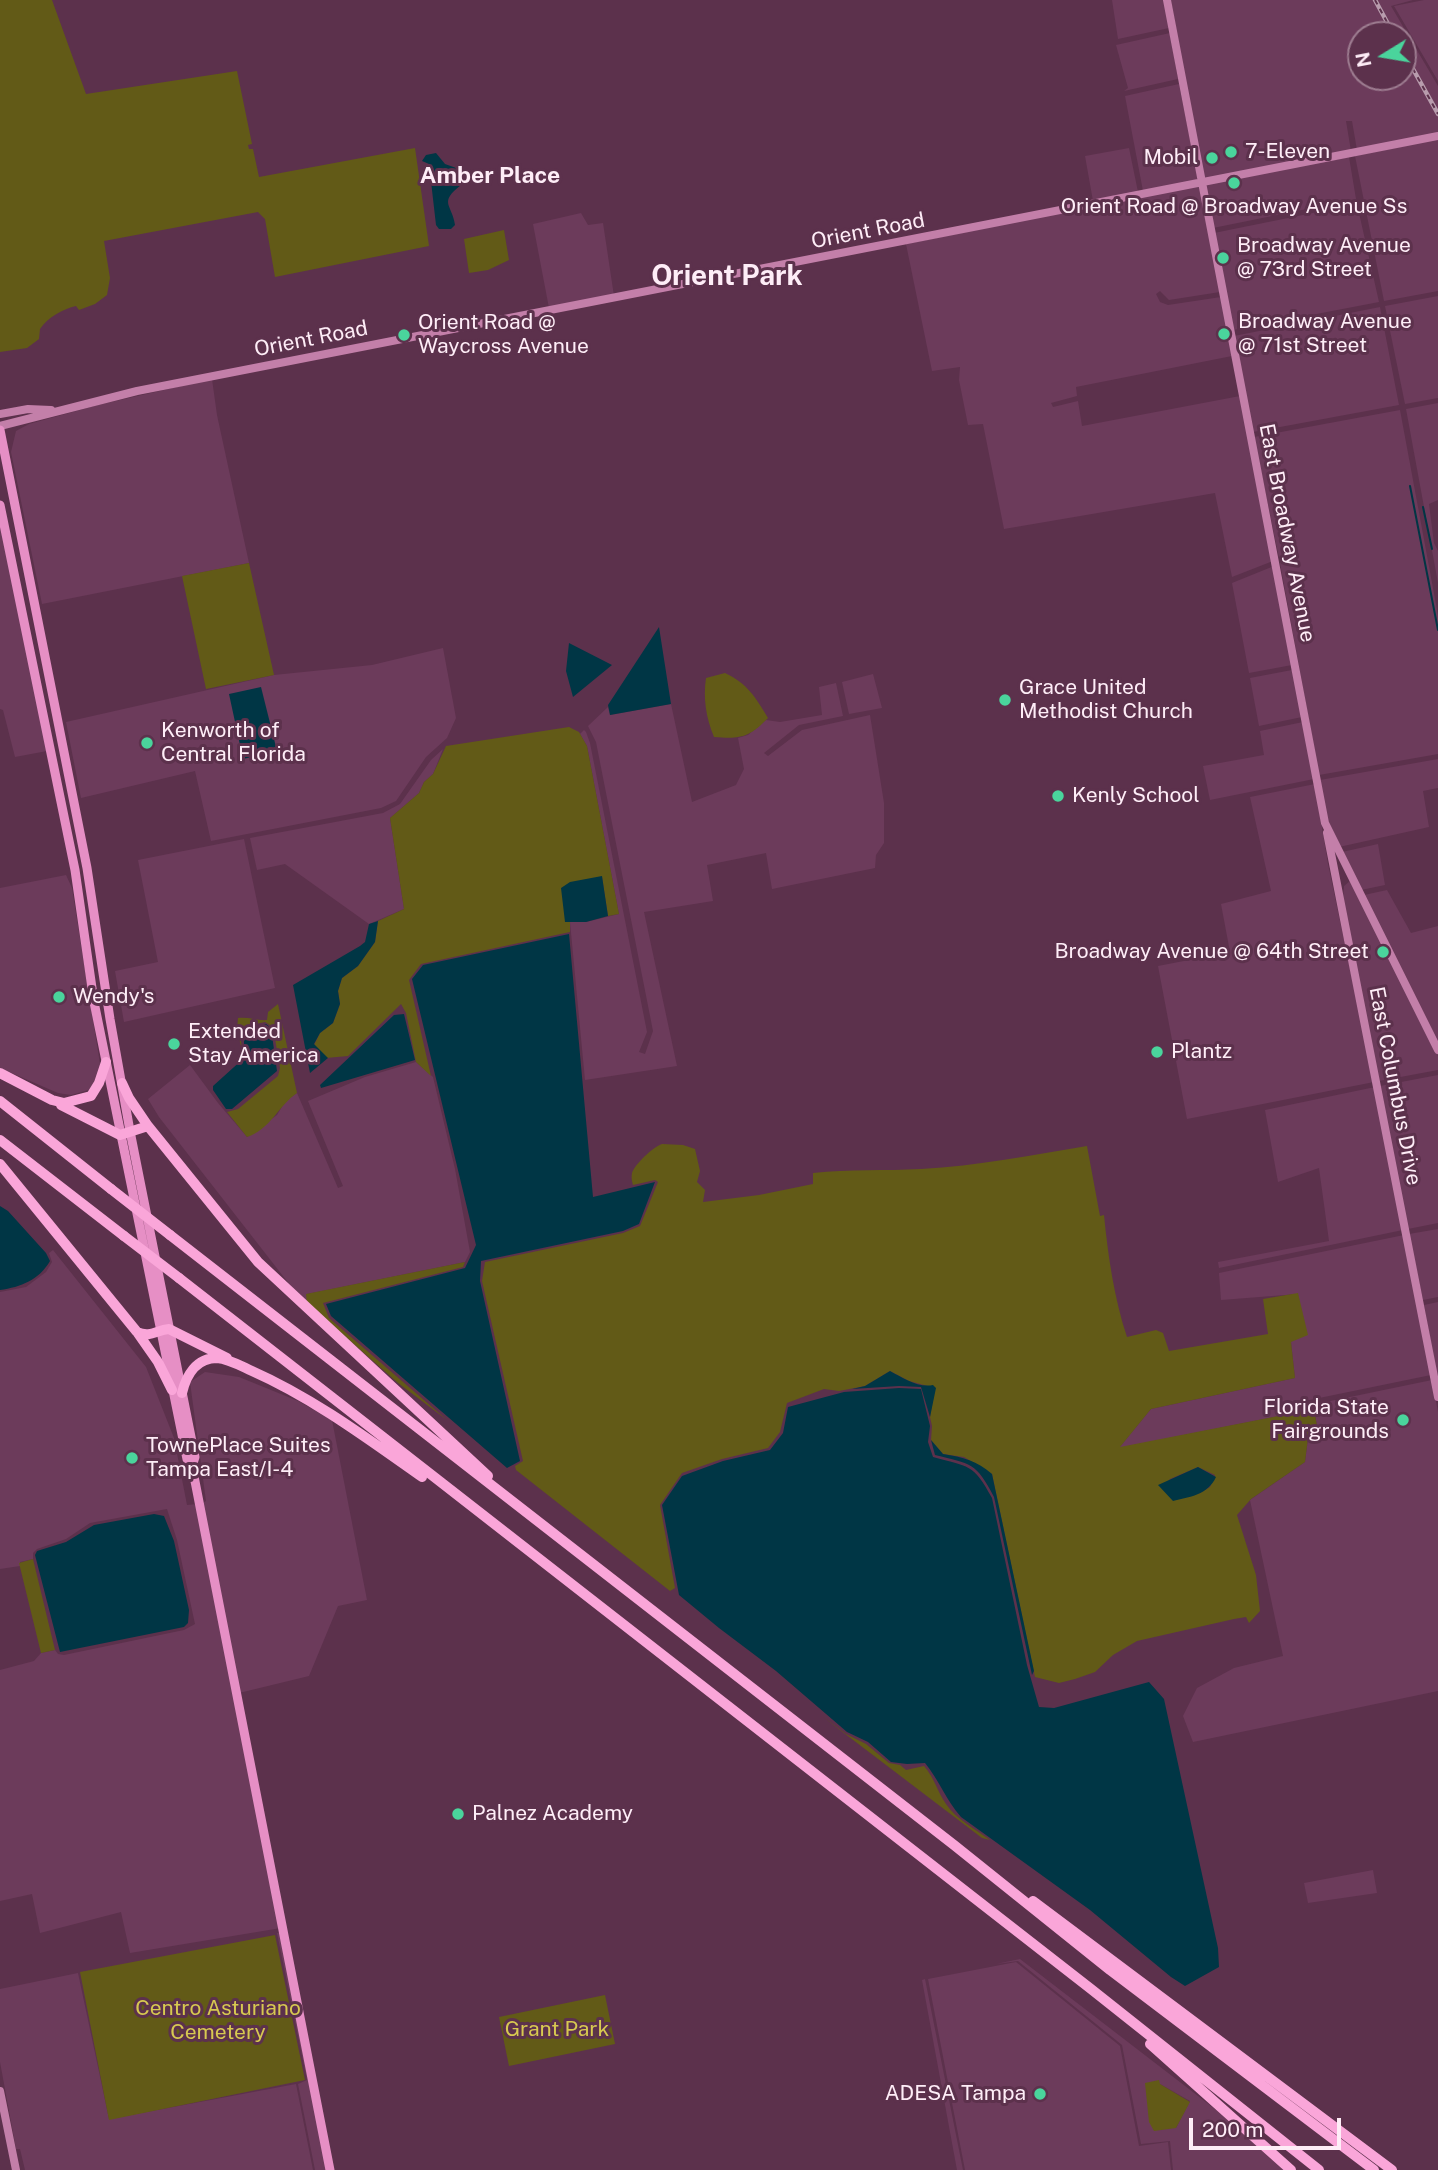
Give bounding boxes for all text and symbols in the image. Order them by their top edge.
north arrow [1347,21,1417,91]
text: N [1351,50,1376,69]
place label: 7-Eleven [1245,139,1330,165]
marker: 7-Eleven [1223,144,1239,160]
place label: Mobil [1143,145,1198,171]
marker: Mobil [1204,150,1220,166]
district label: Amber Place [420,162,560,190]
marker: Orient Road @ Broadway Avenue Ss [1226,175,1242,191]
place label: Orient Road @ Broadway Avenue Ss [1061,194,1407,220]
street label: Orient Road [809,208,927,254]
place label: Broadway Avenue @ 73rd Street [1237,233,1411,283]
marker: Broadway Avenue @ 73rd Street [1215,250,1231,266]
district label: Orient Park [651,259,803,293]
place label: Broadway Avenue @ 71st Street [1238,309,1412,359]
place label: Orient Road @ Waycross Avenue [418,310,589,360]
street label: Orient Road [252,316,370,362]
marker: Broadway Avenue @ 71st Street [1216,326,1232,342]
marker: Orient Road @ Waycross Avenue [396,327,412,343]
street label: East Broadway Avenue [1253,422,1321,644]
place label: Grace United Methodist Church [1019,675,1193,725]
marker: Grace United Methodist Church [997,692,1013,708]
place label: Kenworth of Central Florida [161,718,306,768]
marker: Kenworth of Central Florida [139,735,155,751]
place label: Kenly School [1072,783,1200,809]
marker: Kenly School [1050,788,1066,804]
place label: Broadway Avenue @ 64th Street [1055,939,1369,965]
marker: Broadway Avenue @ 64th Street [1375,944,1391,960]
place label: Wendy's [73,984,154,1010]
street label: East Columbus Drive [1363,985,1427,1187]
marker: Wendy's [51,989,67,1005]
place label: Extended Stay America [188,1019,319,1069]
marker: Extended Stay America [166,1036,182,1052]
place label: Plantz [1171,1039,1232,1065]
marker: Plantz [1149,1044,1165,1060]
place label: Florida State Fairgrounds [1263,1395,1389,1445]
marker: Florida State Fairgrounds [1395,1412,1411,1428]
place label: TownePlace Suites Tampa East/I-4 [146,1433,331,1483]
marker: TownePlace Suites Tampa East/I-4 [124,1450,140,1466]
place label: Palnez Academy [472,1801,633,1827]
marker: Palnez Academy [450,1806,466,1822]
park label: Centro Asturiano Cemetery [135,1996,301,2046]
park label: Grant Park [505,2017,609,2043]
place label: ADESA Tampa [885,2081,1026,2107]
marker: ADESA Tampa [1032,2086,1048,2102]
scale bar [1193,2104,1345,2148]
text: 200 m [1202,2117,1263,2142]

